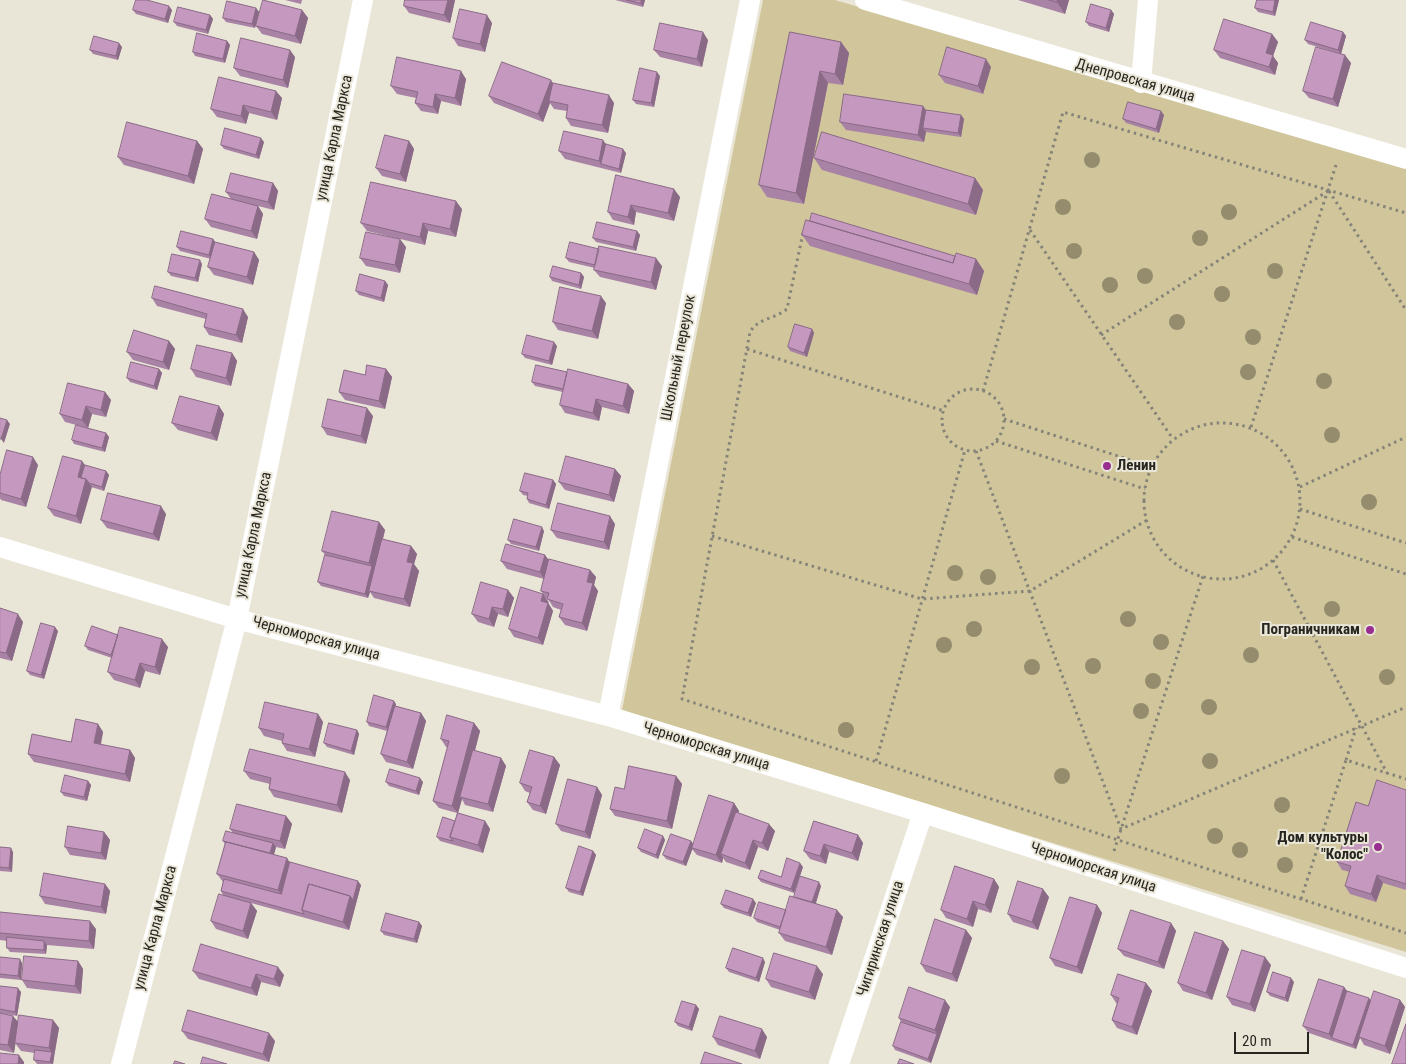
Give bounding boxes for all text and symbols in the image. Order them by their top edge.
street label: Днепровская улица [1073,55,1197,107]
street label: улица Карла Маркса [313,74,357,202]
street label: Школьный переулок [658,294,700,422]
place label: Ленин [1117,457,1156,475]
marker: Ленин [1101,460,1113,472]
street label: улица Карла Маркса [232,471,276,599]
street label: Черноморская улица [250,613,382,665]
place label: Пограничникам [1261,621,1360,639]
marker: Пограничникам [1364,624,1376,636]
street label: Черноморская улица [640,719,772,775]
place label: Дом культуры "Колос" [1278,829,1368,864]
street label: Черноморская улица [1028,839,1158,897]
marker: Дом культуры "Колос" [1372,841,1384,853]
street label: улица Карла Маркса [131,864,181,992]
street label: Чигиринская улица [854,879,908,999]
scale bar [1236,1022,1311,1054]
text: 20 m [1242,1032,1272,1050]

